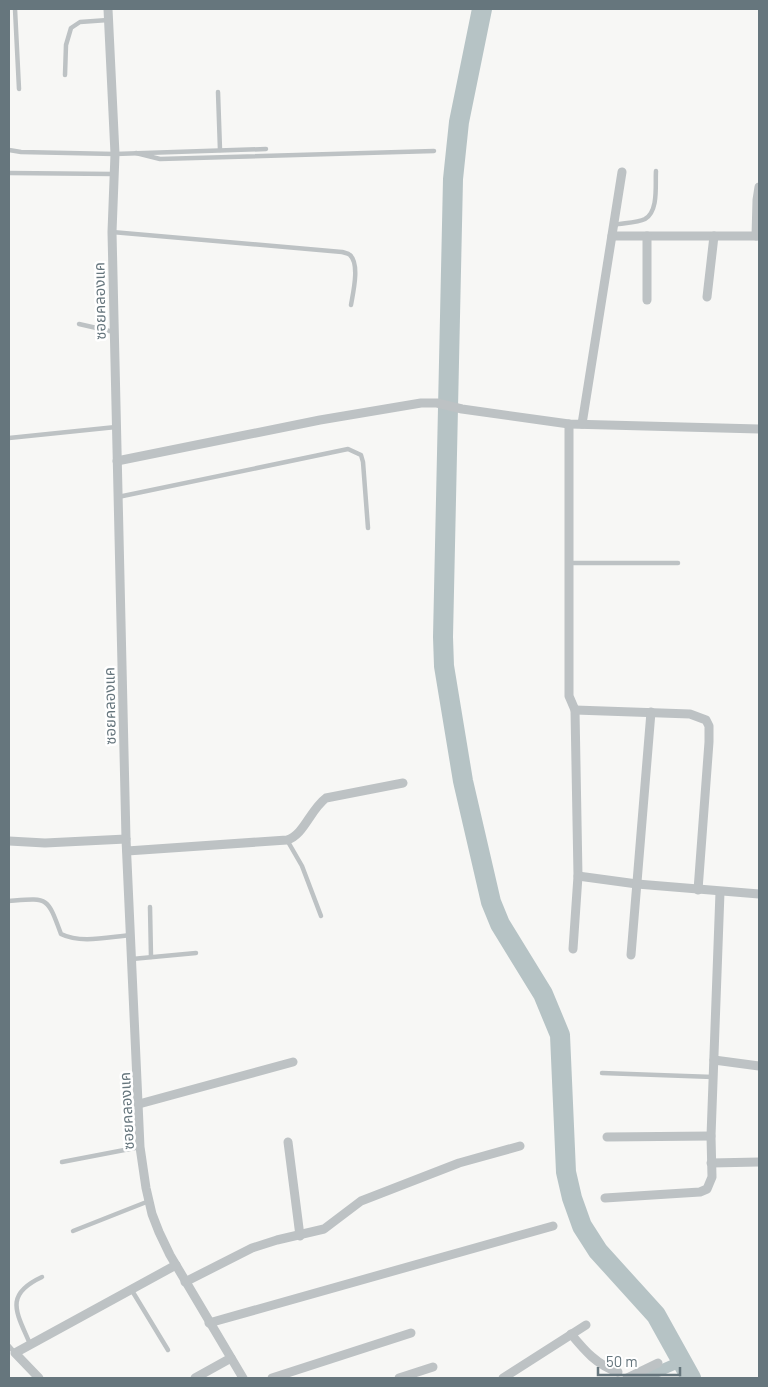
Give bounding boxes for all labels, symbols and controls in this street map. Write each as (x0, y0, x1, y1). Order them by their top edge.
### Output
street label: ซอยคลองแค (89, 262, 109, 340)
street label: ซอยคลองแค (99, 667, 119, 745)
street label: ซอยคลองแค (115, 1072, 137, 1150)
scale bar (598, 1344, 680, 1376)
text: 50 m (606, 1352, 638, 1370)

